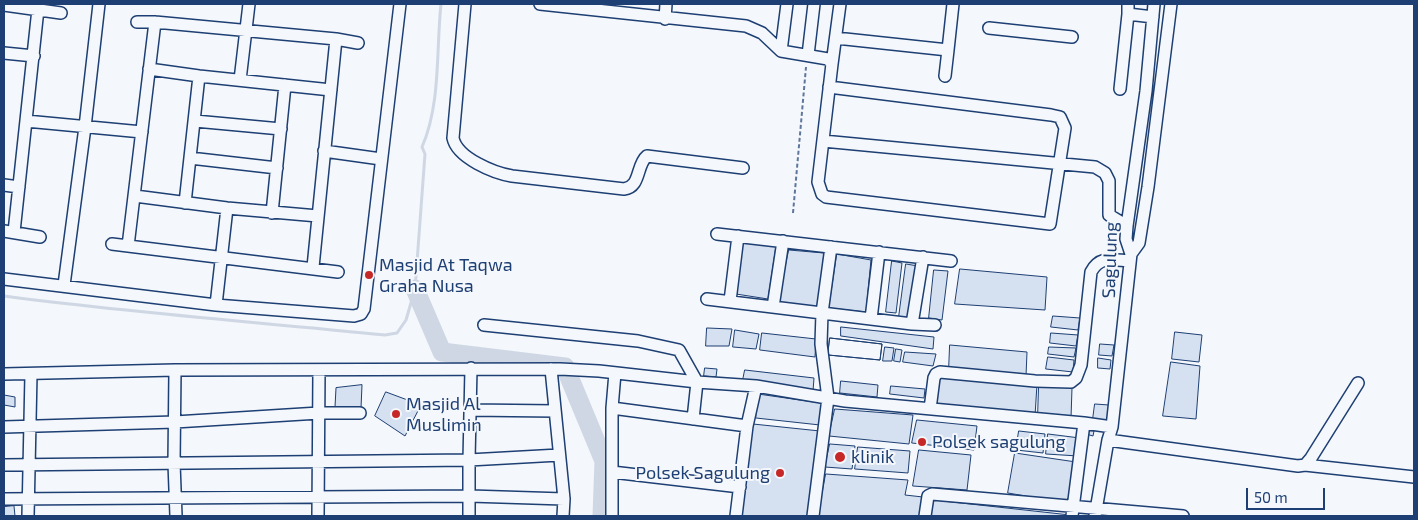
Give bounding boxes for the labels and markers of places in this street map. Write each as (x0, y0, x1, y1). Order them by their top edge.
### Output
place label: Masjid At Taqwa Graha Nusa (379, 254, 513, 296)
marker: Masjid At Taqwa Graha Nusa (363, 269, 375, 281)
place label: Masjid Al Muslimin (406, 393, 482, 436)
marker: Masjid Al Muslimin (390, 408, 402, 420)
place label: Polsek sagulung (932, 431, 1066, 453)
marker: Polsek sagulung (916, 436, 928, 448)
place label: klinik (851, 446, 894, 468)
marker: klinik (833, 450, 847, 464)
place label: Polsek Sagulung (636, 462, 770, 484)
marker: Polsek Sagulung (774, 467, 786, 479)

